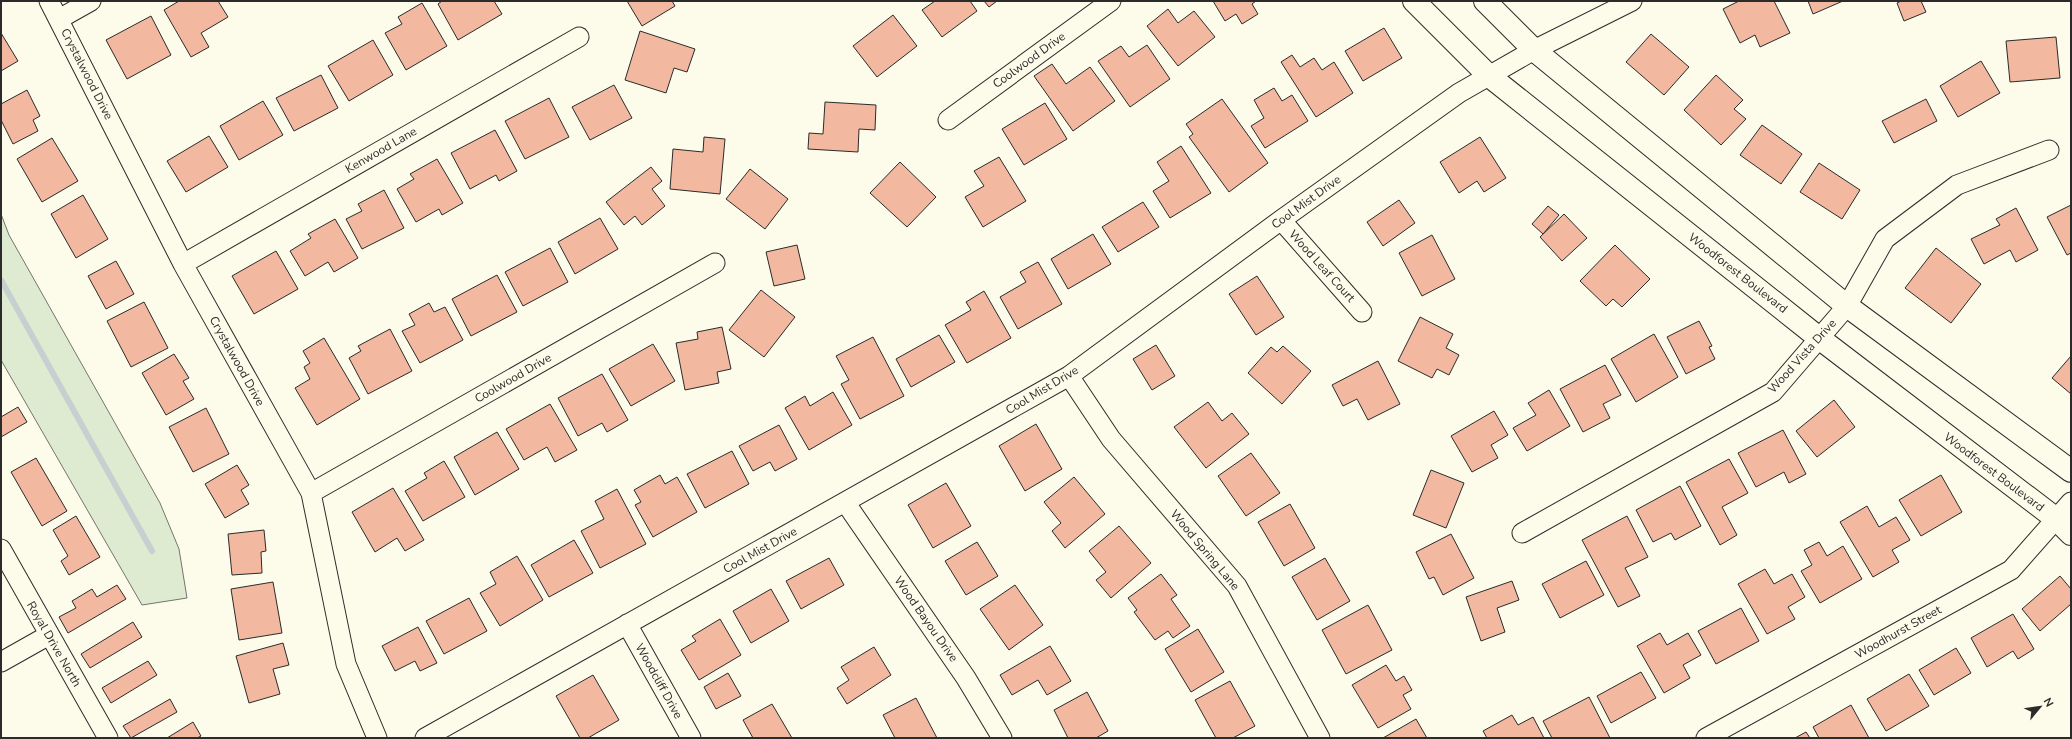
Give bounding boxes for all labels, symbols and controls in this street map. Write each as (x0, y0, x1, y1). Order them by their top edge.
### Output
street label: Crystalwood Drive (57, 26, 117, 122)
street label: Coolwood Drive (989, 28, 1069, 92)
street label: Kenwood Lane (342, 123, 420, 177)
street label: Cool Mist Drive (1268, 171, 1344, 233)
street label: Wood Leaf Court (1285, 226, 1359, 306)
street label: Woodforest Boulevard (1685, 229, 1791, 317)
street label: Crystalwood Drive (206, 313, 268, 409)
street label: Wood Vista Drive (1764, 315, 1840, 397)
street label: Coolwood Drive (472, 349, 554, 407)
street label: Cool Mist Drive (1003, 362, 1081, 418)
street label: Woodforest Boulevard (1941, 429, 2047, 515)
street label: Wood Spring Lane (1167, 506, 1243, 594)
street label: Cool Mist Drive (720, 523, 800, 577)
street label: Wood Bayou Drive (890, 573, 962, 665)
street label: Royal Drive North (23, 598, 85, 690)
street label: Woodhurst Street (1852, 601, 1945, 662)
street label: Woodcliff Drive (632, 640, 686, 722)
north arrow (2020, 687, 2060, 727)
text: N (2040, 695, 2057, 710)

